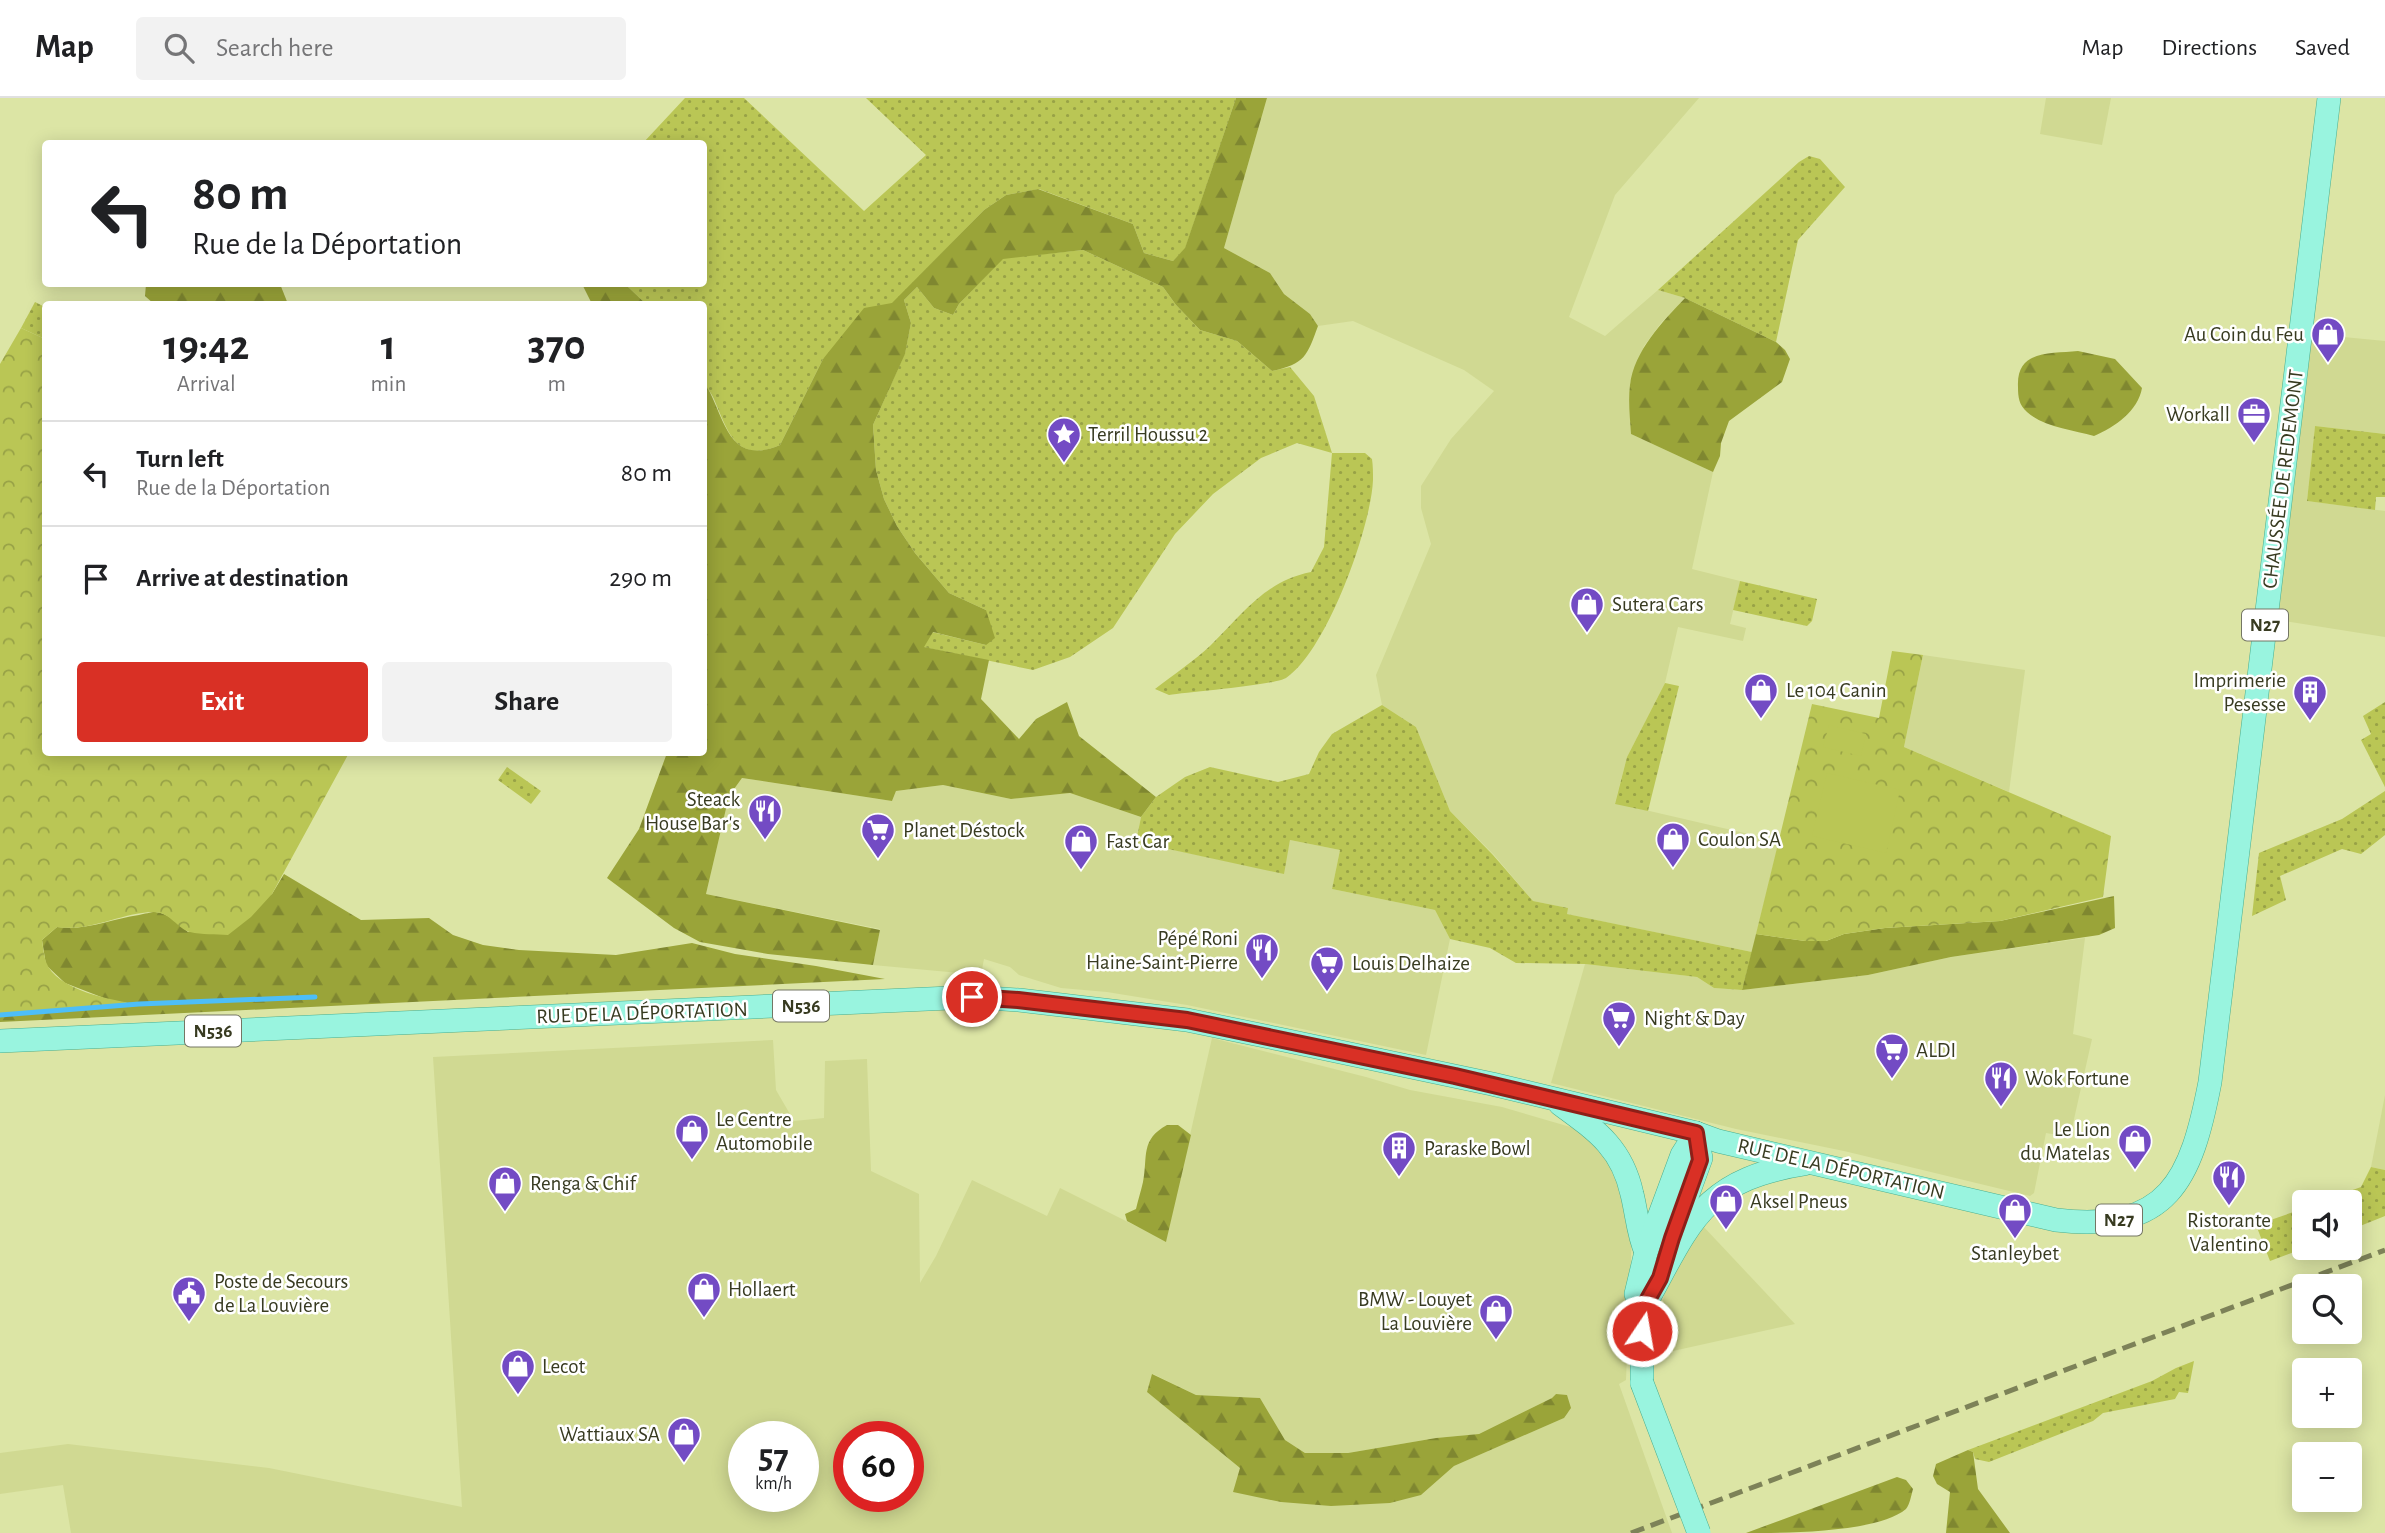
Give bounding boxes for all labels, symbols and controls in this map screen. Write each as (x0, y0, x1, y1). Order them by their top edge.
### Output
search box (136, 17, 626, 80)
icon: search (160, 29, 198, 67)
text: Map (35, 31, 94, 64)
text: Search here (216, 35, 334, 61)
text: Map (2081, 36, 2123, 60)
text: Directions (2161, 36, 2257, 60)
text: Saved (2295, 36, 2350, 60)
icon: left (77, 168, 168, 259)
text: 80 m (192, 170, 289, 219)
text: Rue de la Déportation (192, 228, 462, 260)
shop icon: Au Coin du Feu (2309, 315, 2347, 364)
place label: Au Coin du Feu (2184, 324, 2304, 345)
text: 19:42 (163, 325, 249, 367)
text: 1 (381, 325, 396, 367)
text: 370 (528, 325, 586, 367)
street label: CHAUSSÉE DE REDEMONT (2257, 368, 2307, 590)
text: Arrival (177, 373, 236, 396)
text: min (370, 373, 406, 396)
text: m (547, 373, 566, 396)
office icon: Workall (2235, 395, 2273, 444)
place label: Workall (2166, 404, 2230, 425)
place icon: Terril Houssu 2 (1045, 415, 1083, 464)
place label: Terril Houssu 2 (1088, 424, 1208, 445)
text: Turn left (136, 446, 224, 472)
icon: left (77, 455, 115, 493)
text: 80 m (621, 460, 672, 486)
text: Rue de la Déportation (136, 477, 330, 500)
icon: arrive (77, 560, 115, 598)
text: Arrive at destination (136, 565, 349, 591)
text: 290 m (609, 565, 672, 591)
shop icon: Sutera Cars (1568, 585, 1606, 634)
place label: Sutera Cars (1612, 594, 1703, 615)
road number: N27 (2242, 610, 2288, 640)
button: Exit (77, 662, 368, 742)
button: Share (382, 662, 672, 742)
place label: Imprimerie Pesesse (2193, 670, 2286, 715)
shop icon: Le 104 Canin (1742, 671, 1780, 720)
building icon: Imprimerie Pesesse (2291, 673, 2329, 722)
place label: Le 104 Canin (1786, 680, 1887, 701)
place label: Steack House Bar's (645, 789, 740, 834)
restaurant icon: Steack House Bar's (746, 792, 784, 841)
supermarket icon: Planet Déstock (859, 811, 897, 860)
place label: Planet Déstock (903, 820, 1025, 841)
shop icon: Coulon SA (1654, 820, 1692, 869)
shop icon: Fast Car (1062, 822, 1100, 871)
place label: Coulon SA (1698, 829, 1781, 850)
place label: Fast Car (1106, 831, 1170, 852)
place label: Pépé Roni Haine-Saint-Pierre (1086, 928, 1238, 973)
restaurant icon: Pépé Roni Haine-Saint-Pierre (1243, 931, 1281, 980)
supermarket icon: Louis Delhaize (1308, 944, 1346, 993)
place label: Louis Delhaize (1352, 953, 1470, 974)
pin (942, 967, 1002, 1027)
icon: arrive (953, 978, 991, 1016)
road number: N536 (773, 991, 829, 1022)
street label: RUE DE LA DÉPORTATION (536, 997, 748, 1027)
supermarket icon: Night & Day (1600, 999, 1638, 1048)
place label: Night & Day (1644, 1008, 1745, 1029)
road number: N536 (185, 1015, 241, 1046)
supermarket icon: ALDI (1873, 1031, 1911, 1080)
place label: ALDI (1916, 1040, 1956, 1061)
restaurant icon: Wok Fortune (1982, 1059, 2020, 1108)
place label: Wok Fortune (2025, 1068, 2129, 1089)
place label: Le Centre Automobile (716, 1109, 813, 1154)
shop icon: Le Centre Automobile (673, 1112, 711, 1161)
place label: Le Lion du Matelas (2020, 1119, 2110, 1164)
shop icon: Le Lion du Matelas (2116, 1122, 2154, 1171)
building icon: Paraske Bowl (1380, 1129, 1418, 1178)
street label: RUE DE LA DÉPORTATION (1736, 1133, 1947, 1203)
place label: Paraske Bowl (1424, 1138, 1531, 1159)
restaurant icon: Ristorante Valentino (2210, 1158, 2248, 1207)
shop icon: Renga & Chif (486, 1164, 524, 1213)
place label: Renga & Chif (530, 1173, 637, 1194)
shop icon: Aksel Pneus (1707, 1182, 1745, 1231)
map controls (2292, 1190, 2362, 1512)
button: sound (2292, 1190, 2362, 1260)
place label: Aksel Pneus (1750, 1191, 1847, 1212)
shop icon: Stanleybet (1996, 1191, 2034, 1240)
road number: N27 (2096, 1204, 2142, 1236)
place label: Ristorante Valentino (2187, 1210, 2271, 1255)
place label: Stanleybet (1971, 1243, 2059, 1264)
shop icon: Hollaert (685, 1270, 723, 1319)
place label: Poste de Secours de La Louvière (214, 1271, 348, 1316)
public building icon: Poste de Secours de La Louvière (170, 1274, 208, 1323)
button: search (2292, 1274, 2362, 1344)
place label: Hollaert (728, 1279, 796, 1300)
place label: BMW - Louyet La Louvière (1358, 1289, 1472, 1334)
shop icon: BMW - Louyet La Louvière (1477, 1292, 1515, 1341)
position arrow (1605, 1294, 1679, 1368)
shop icon: Lecot (499, 1347, 537, 1396)
place label: Lecot (542, 1356, 586, 1377)
button: + (2292, 1358, 2362, 1428)
shop icon: Wattiaux SA (665, 1415, 703, 1464)
speed limit sign: 60 (833, 1421, 924, 1512)
place label: Wattiaux SA (559, 1424, 660, 1445)
text: 57 (758, 1440, 789, 1475)
button: − (2292, 1442, 2362, 1512)
text: km/h (755, 1475, 792, 1493)

